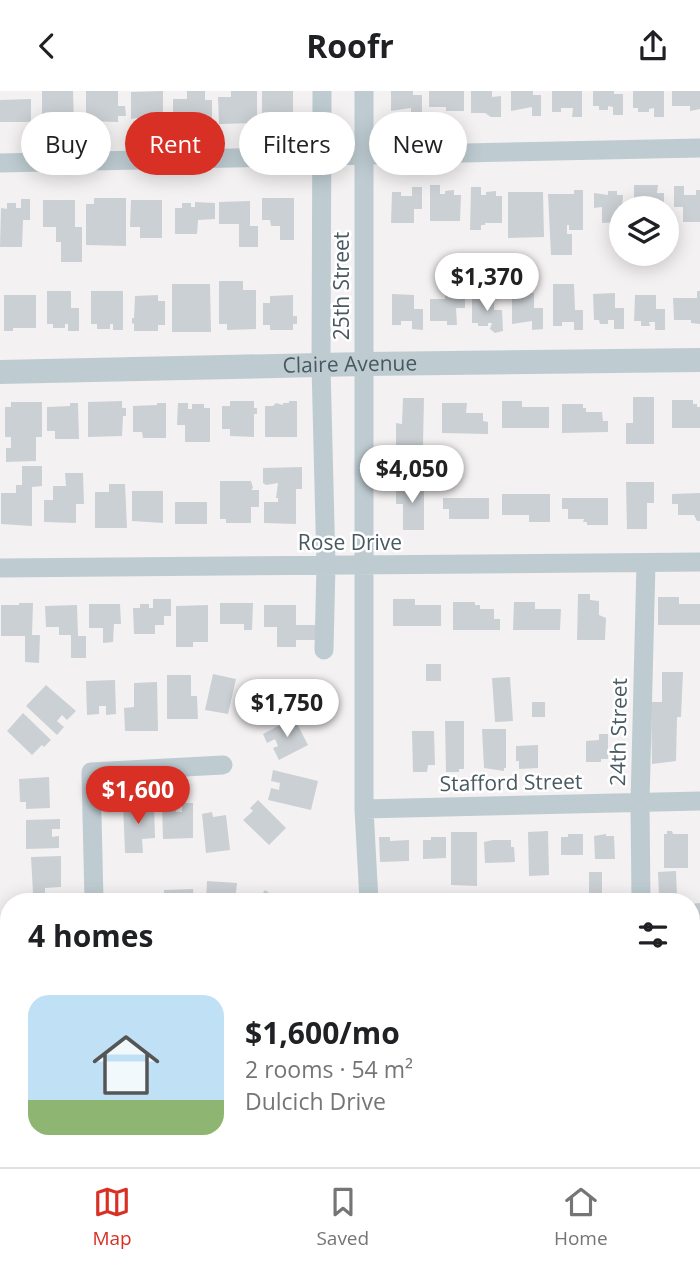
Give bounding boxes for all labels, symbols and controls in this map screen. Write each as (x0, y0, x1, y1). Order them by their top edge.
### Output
text: Roofr (306, 24, 394, 67)
icon: back (28, 27, 66, 65)
icon: share (634, 27, 672, 65)
chip: Buy (21, 112, 111, 175)
chip: Rent (125, 112, 225, 175)
chip: Filters (239, 112, 355, 175)
chip: New (369, 112, 467, 175)
map controls (609, 196, 679, 266)
button: layers (609, 196, 679, 266)
street label: 25th Street (327, 232, 355, 340)
pin: $1,370 (430, 253, 544, 313)
text: $1,370 (451, 260, 523, 292)
street label: Claire Avenue (282, 348, 417, 379)
pin: $4,050 (355, 445, 469, 505)
text: $4,050 (376, 452, 448, 484)
street label: Rose Drive (298, 528, 402, 556)
street label: 24th Street (603, 677, 633, 786)
pin: $1,750 (230, 679, 344, 739)
text: $1,750 (251, 686, 323, 718)
pin: $1,600 (81, 767, 195, 826)
street label: Stafford Street (439, 767, 583, 797)
text: $1,600 (102, 773, 174, 805)
text: 4 homes (28, 915, 153, 956)
icon: filters (634, 916, 672, 954)
text: $1,600/mo (245, 1012, 400, 1053)
icon: home (84, 1023, 168, 1107)
text: 2 rooms · 54 m² (245, 1053, 413, 1085)
text: Dulcich Drive (245, 1085, 386, 1117)
tab: Map (92, 1183, 132, 1251)
tab: Saved (316, 1183, 369, 1251)
tab: Home (554, 1183, 608, 1251)

